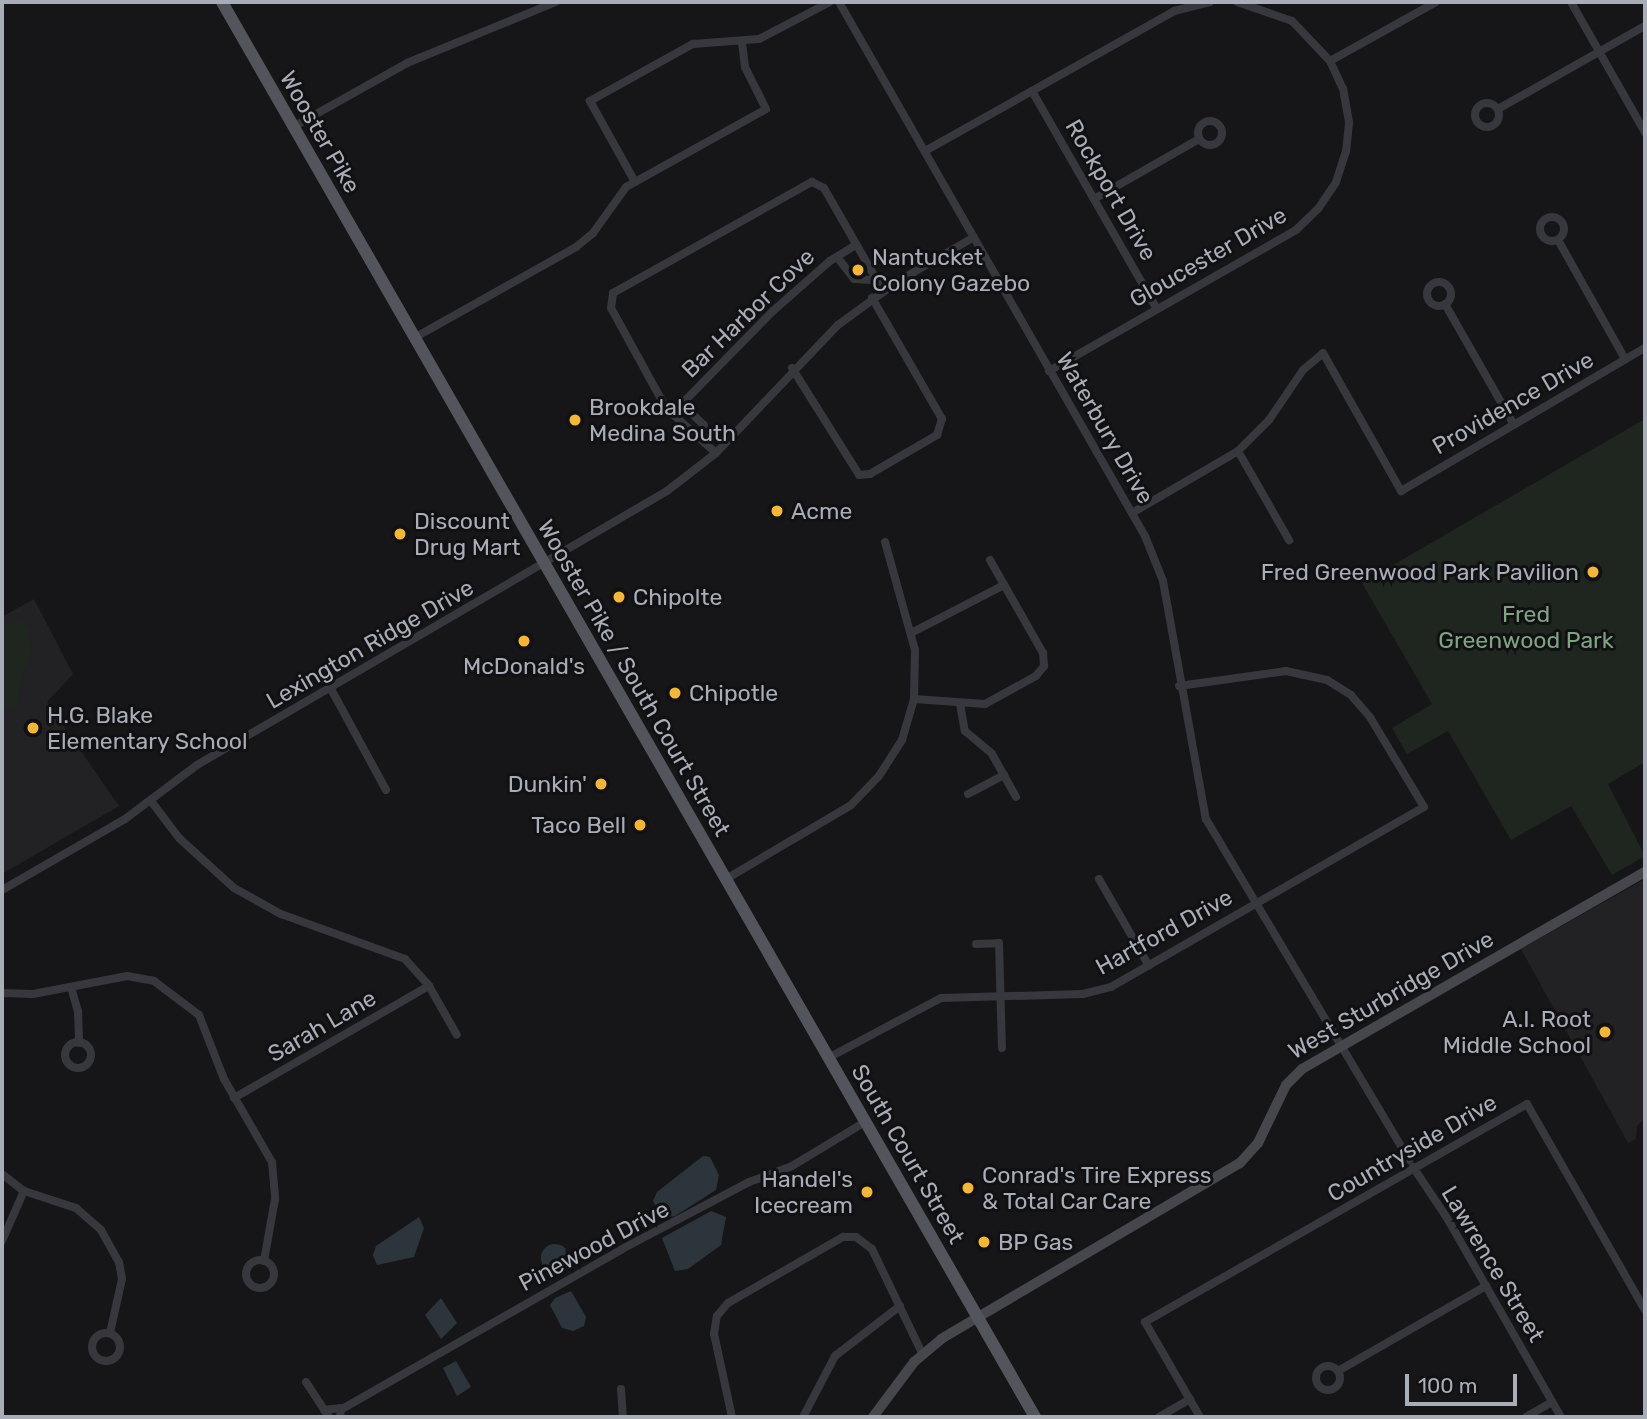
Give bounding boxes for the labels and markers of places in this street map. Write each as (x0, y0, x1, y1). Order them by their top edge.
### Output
place label: Nantucket Colony Gazebo (872, 243, 1031, 297)
marker: Nantucket Colony Gazebo (850, 262, 866, 278)
place label: Brookdale Medina South (589, 393, 736, 447)
marker: Brookdale Medina South (567, 412, 583, 428)
place label: Acme (791, 497, 852, 525)
marker: Acme (769, 503, 785, 519)
place label: Discount Drug Mart (414, 507, 520, 561)
marker: Discount Drug Mart (392, 526, 408, 542)
place label: Fred Greenwood Park Pavilion (1261, 558, 1579, 586)
marker: Fred Greenwood Park Pavilion (1585, 564, 1601, 580)
place label: Chipolte (633, 583, 722, 611)
marker: Chipolte (611, 589, 627, 605)
marker: McDonald's (516, 633, 532, 649)
place label: McDonald's (463, 652, 585, 680)
place label: Chipotle (689, 679, 778, 707)
marker: Chipotle (667, 685, 683, 701)
place label: H.G. Blake Elementary School (47, 701, 248, 755)
marker: H.G. Blake Elementary School (25, 720, 41, 736)
place label: Dunkin' (508, 770, 587, 798)
marker: Dunkin' (593, 776, 609, 792)
place label: Taco Bell (531, 811, 626, 839)
marker: Taco Bell (632, 817, 648, 833)
place label: A.I. Root Middle School (1443, 1005, 1591, 1059)
marker: A.I. Root Middle School (1597, 1024, 1613, 1040)
place label: Conrad's Tire Express & Total Car Care (982, 1161, 1212, 1215)
place label: Handel's Icecream (754, 1165, 853, 1219)
marker: Conrad's Tire Express & Total Car Care (960, 1180, 976, 1196)
marker: Handel's Icecream (859, 1184, 875, 1200)
place label: BP Gas (998, 1228, 1074, 1256)
marker: BP Gas (976, 1234, 992, 1250)

